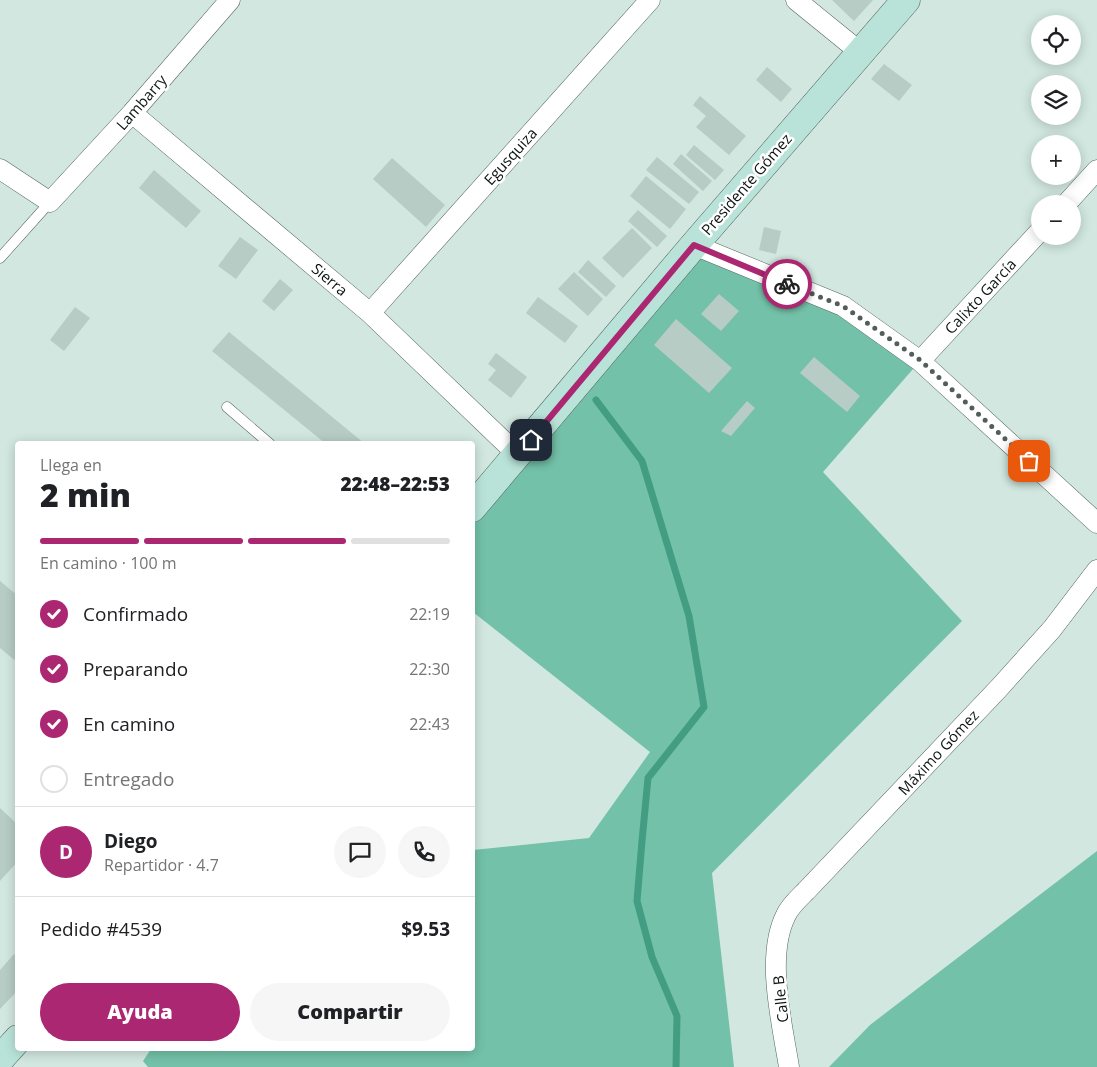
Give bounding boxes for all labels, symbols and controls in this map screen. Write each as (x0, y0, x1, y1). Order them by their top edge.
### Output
map controls (1031, 15, 1081, 245)
button: locate (1031, 15, 1081, 65)
street label: Lambarry (111, 70, 171, 134)
button: layers (1031, 75, 1081, 125)
street label: Egusquiza (479, 123, 541, 189)
street label: Presidente Gómez (696, 129, 796, 239)
button: + (1031, 135, 1081, 185)
button: − (1031, 195, 1081, 245)
street label: Calixto García (940, 254, 1020, 338)
street label: Sierra (308, 258, 352, 300)
courier (762, 259, 812, 309)
icon: bike (773, 270, 801, 298)
pin (510, 419, 552, 461)
icon: home (517, 426, 545, 454)
pin (1008, 440, 1050, 482)
icon: bag (1015, 447, 1043, 475)
text: Llega en (40, 454, 102, 476)
text: 22:48–22:53 (340, 471, 450, 497)
text: 2 min (40, 473, 131, 516)
text: En camino · 100 m (40, 552, 177, 574)
icon: check (40, 600, 68, 628)
text: Confirmado (83, 601, 188, 627)
text: 22:19 (409, 603, 450, 625)
icon: check (40, 655, 68, 683)
text: Preparando (83, 656, 188, 682)
text: 22:30 (409, 658, 450, 680)
street label: Máximo Gómez (893, 705, 983, 799)
icon: check (40, 710, 68, 738)
text: En camino (83, 711, 175, 737)
text: 22:43 (409, 713, 450, 735)
text: Entregado (83, 766, 174, 792)
button: chat (334, 826, 386, 878)
button: phone (398, 826, 450, 878)
text: Diego (104, 828, 158, 854)
text: D (59, 839, 73, 865)
text: Repartidor · 4.7 (104, 854, 219, 876)
text: Pedido #4539 (40, 916, 162, 942)
text: $9.53 (401, 916, 450, 942)
street label: Calle B (768, 974, 792, 1024)
button: Ayuda (40, 983, 240, 1041)
button: Compartir (250, 983, 450, 1041)

